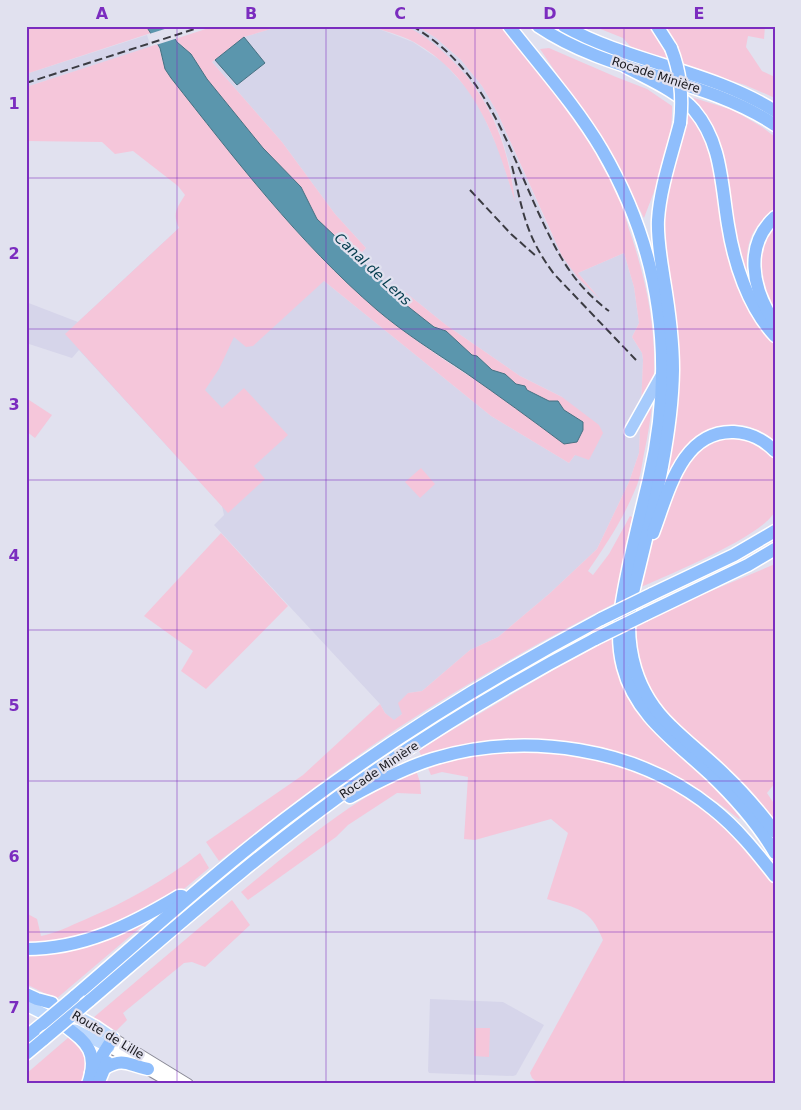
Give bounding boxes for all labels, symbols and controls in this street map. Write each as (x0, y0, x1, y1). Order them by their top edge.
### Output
text: A (96, 4, 109, 23)
text: B (245, 4, 257, 23)
text: C (394, 4, 406, 23)
text: D (543, 4, 557, 23)
text: E (694, 4, 704, 23)
street label: Rocade Minière (610, 54, 702, 96)
text: 1 (8, 94, 20, 113)
water label: Canal de Lens (331, 229, 415, 309)
text: 2 (8, 244, 20, 263)
text: 3 (8, 395, 20, 414)
text: 4 (8, 546, 20, 565)
text: 5 (8, 696, 20, 715)
street label: Rocade Minière (337, 738, 421, 802)
text: 6 (8, 847, 20, 866)
text: 7 (8, 998, 20, 1017)
street label: Route de Lille (69, 1008, 147, 1062)

